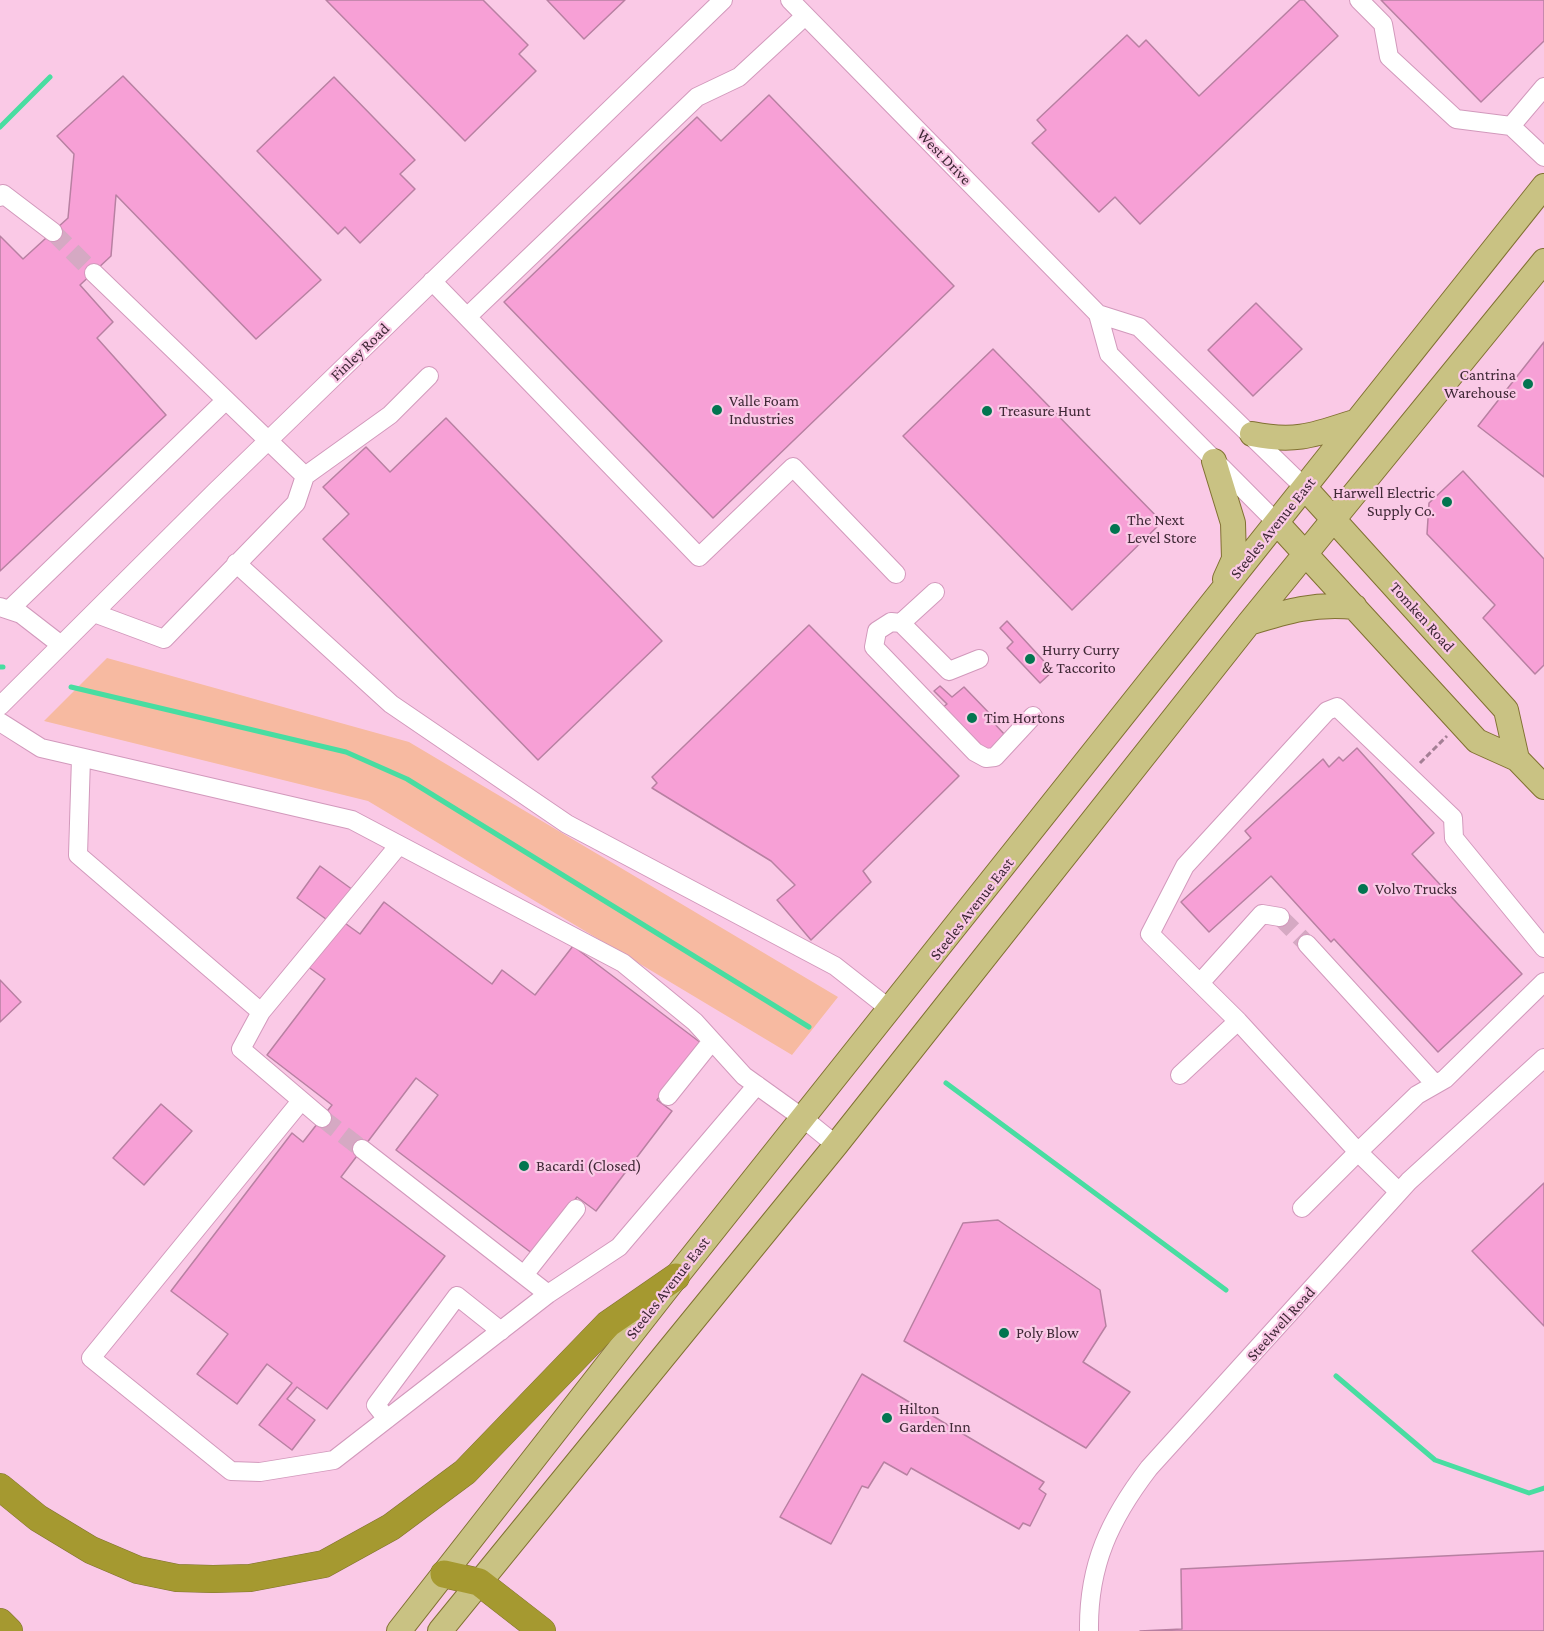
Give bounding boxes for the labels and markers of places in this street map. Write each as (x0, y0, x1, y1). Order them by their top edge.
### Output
place label: Cantrina Warehouse (1444, 365, 1516, 403)
marker: Cantrina Warehouse (1521, 377, 1535, 391)
place label: Valle Foam Industries (729, 391, 799, 429)
place label: Treasure Hunt (999, 401, 1090, 421)
marker: Valle Foam Industries (710, 403, 724, 417)
marker: Treasure Hunt (980, 404, 994, 418)
place label: Harwell Electric Supply Co. (1333, 483, 1435, 521)
marker: Harwell Electric Supply Co. (1440, 495, 1454, 509)
place label: The Next Level Store (1127, 510, 1196, 548)
marker: The Next Level Store (1108, 522, 1122, 536)
place label: Hurry Curry & Taccorito (1042, 640, 1119, 678)
marker: Hurry Curry & Taccorito (1023, 652, 1037, 666)
place label: Tim Hortons (984, 708, 1065, 728)
marker: Tim Hortons (965, 711, 979, 725)
place label: Volvo Trucks (1375, 879, 1457, 899)
marker: Volvo Trucks (1356, 882, 1370, 896)
place label: Bacardi (Closed) (536, 1156, 642, 1176)
marker: Bacardi (Closed) (517, 1159, 531, 1173)
place label: Poly Blow (1016, 1323, 1079, 1343)
marker: Poly Blow (997, 1326, 1011, 1340)
place label: Hilton Garden Inn (899, 1399, 971, 1437)
marker: Hilton Garden Inn (880, 1411, 894, 1425)

